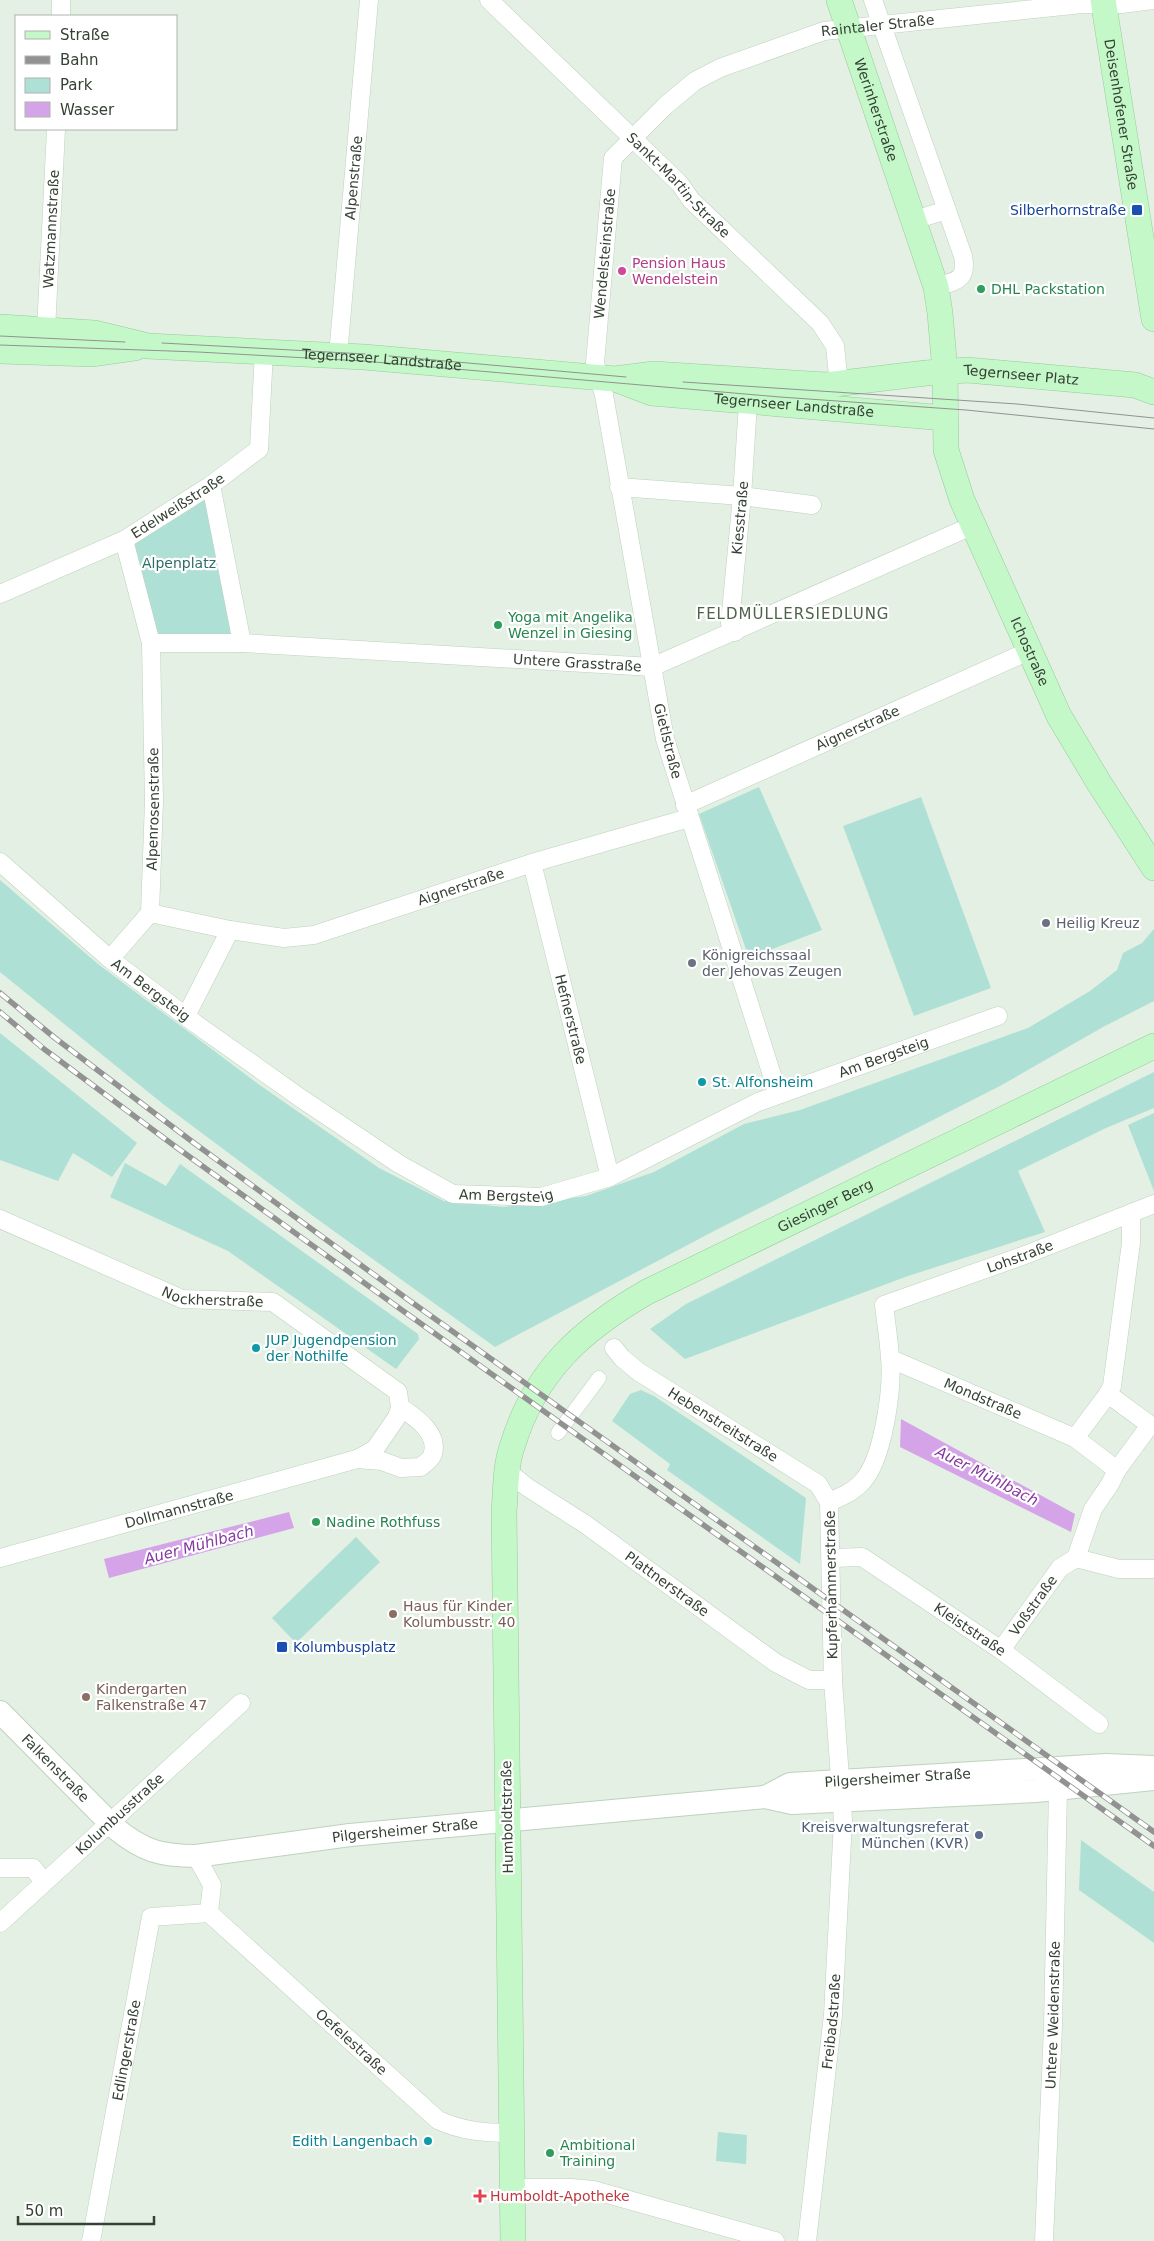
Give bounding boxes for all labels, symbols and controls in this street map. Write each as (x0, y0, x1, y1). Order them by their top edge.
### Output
street label: Raintaler Straße (820, 12, 935, 39)
legend (15, 15, 178, 130)
text: Straße (60, 26, 109, 44)
street label: Deisenhofener Straße (1101, 38, 1141, 191)
text: Bahn (60, 51, 99, 69)
street label: Werinherstraße (851, 56, 901, 164)
text: Park (60, 76, 93, 94)
text: Wasser (60, 101, 115, 119)
street label: Sankt-Martin-Straße (624, 129, 733, 241)
street label: Alpenstraße (342, 135, 365, 220)
street label: Watzmannstraße (40, 169, 62, 289)
street label: Wendelsteinstraße (591, 188, 618, 319)
place label: Silberhornstraße (1010, 202, 1126, 218)
marker: Silberhornstraße (1130, 203, 1144, 217)
place label: Pension Haus Wendelstein (632, 255, 726, 287)
marker: Pension Haus Wendelstein (616, 265, 628, 277)
place label: DHL Packstation (991, 281, 1105, 297)
marker: DHL Packstation (975, 283, 987, 295)
street label: Tegernseer Landstraße (301, 346, 462, 374)
street label: Tegernseer Platz (962, 362, 1079, 388)
street label: Tegernseer Landstraße (713, 390, 875, 420)
street label: Edelweißstraße (128, 470, 228, 541)
street label: Kiesstraße (729, 481, 751, 555)
park label: Alpenplatz (142, 555, 216, 571)
district label: FELDMÜLLERSIEDLUNG (697, 604, 889, 623)
place label: Yoga mit Angelika Wenzel in Giesing (507, 609, 633, 641)
street label: Ichostraße (1008, 614, 1052, 688)
marker: Yoga mit Angelika Wenzel in Giesing (492, 619, 504, 631)
street label: Untere Grasstraße (513, 651, 642, 674)
street label: Gietlstraße (651, 702, 685, 780)
street label: Aignerstraße (813, 702, 902, 754)
street label: Alpenrosenstraße (144, 747, 162, 871)
street label: Aignerstraße (415, 865, 506, 908)
place label: Heilig Kreuz (1056, 915, 1140, 931)
marker: Heilig Kreuz (1040, 917, 1052, 929)
place label: Königreichssaal der Jehovas Zeugen (702, 947, 842, 979)
street label: Am Bergsteig (108, 955, 193, 1025)
marker: Königreichssaal der Jehovas Zeugen (686, 957, 698, 969)
street label: Hefnerstraße (552, 973, 590, 1066)
street label: Am Bergsteig (836, 1034, 931, 1080)
place label: St. Alfonsheim (712, 1074, 813, 1090)
marker: St. Alfonsheim (696, 1076, 708, 1088)
street label: Giesinger Berg (775, 1176, 875, 1235)
street label: Am Bergsteig (459, 1186, 555, 1205)
street label: Lohstraße (985, 1237, 1055, 1276)
street label: Nockherstraße (159, 1283, 264, 1310)
place label: JUP Jugendpension der Nothilfe (265, 1332, 397, 1364)
marker: JUP Jugendpension der Nothilfe (250, 1342, 262, 1354)
street label: Mondstraße (942, 1375, 1024, 1422)
street label: Hebenstreitstraße (665, 1384, 781, 1465)
water label: Auer Mühlbach (932, 1442, 1041, 1510)
street label: Dollmannstraße (123, 1487, 235, 1531)
street label: Kupferhammerstraße (822, 1510, 840, 1660)
place label: Nadine Rothfuss (326, 1514, 440, 1530)
marker: Nadine Rothfuss (310, 1516, 322, 1528)
water label: Auer Mühlbach (141, 1522, 256, 1569)
street label: Plattnerstraße (622, 1548, 712, 1620)
street label: Voßstraße (1006, 1572, 1060, 1639)
place label: Haus für Kinder Kolumbusstr. 40 (403, 1598, 515, 1630)
street label: Kleiststraße (931, 1600, 1009, 1659)
marker: Haus für Kinder Kolumbusstr. 40 (387, 1608, 399, 1620)
place label: Kolumbusplatz (293, 1639, 396, 1655)
marker: Kolumbusplatz (275, 1640, 289, 1654)
place label: Kindergarten Falkenstraße 47 (96, 1681, 207, 1713)
marker: Kindergarten Falkenstraße 47 (80, 1691, 92, 1703)
street label: Falkenstraße (19, 1731, 93, 1805)
street label: Humboldtstraße (498, 1760, 516, 1874)
street label: Pilgersheimer Straße (824, 1765, 971, 1790)
street label: Kolumbusstraße (72, 1770, 167, 1858)
street label: Pilgersheimer Straße (331, 1815, 479, 1845)
place label: Kreisverwaltungsreferat München (KVR) (801, 1819, 970, 1851)
marker: Kreisverwaltungsreferat München (KVR) (973, 1829, 985, 1841)
street label: Untere Weidenstraße (1042, 1941, 1063, 2090)
street label: Freibadstraße (819, 1973, 843, 2070)
street label: Edlingerstraße (109, 1998, 144, 2102)
street label: Oefelestraße (313, 2006, 390, 2078)
place label: Edith Langenbach (292, 2133, 418, 2149)
marker: Edith Langenbach (422, 2135, 434, 2147)
place label: Ambitional Training (559, 2137, 635, 2169)
marker: Ambitional Training (544, 2147, 556, 2159)
place label: Humboldt-Apotheke (490, 2188, 630, 2204)
marker: Humboldt-Apotheke (474, 2190, 486, 2202)
scale bar (18, 2194, 154, 2226)
text: 50 m (25, 2202, 63, 2220)

